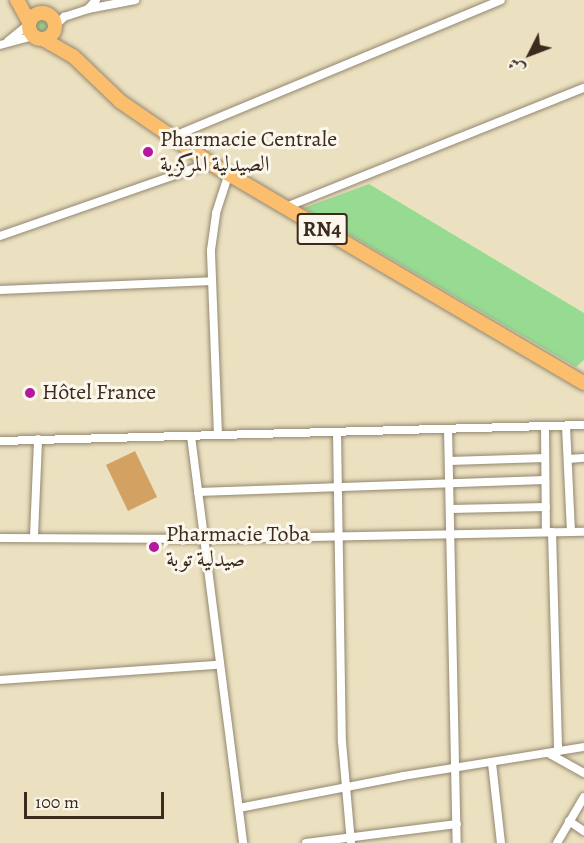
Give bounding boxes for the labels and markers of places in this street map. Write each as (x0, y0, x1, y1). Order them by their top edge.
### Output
place label: Pharmacie Centrale الصيدلية المركزية (160, 126, 337, 178)
marker: Pharmacie Centrale الصيدلية المركزية (141, 145, 155, 159)
place label: Hôtel France (42, 380, 156, 406)
marker: Hôtel France (23, 386, 37, 400)
place label: Pharmacie Toba صيدلية توبة (166, 521, 310, 572)
marker: Pharmacie Toba صيدلية توبة (147, 540, 161, 554)

